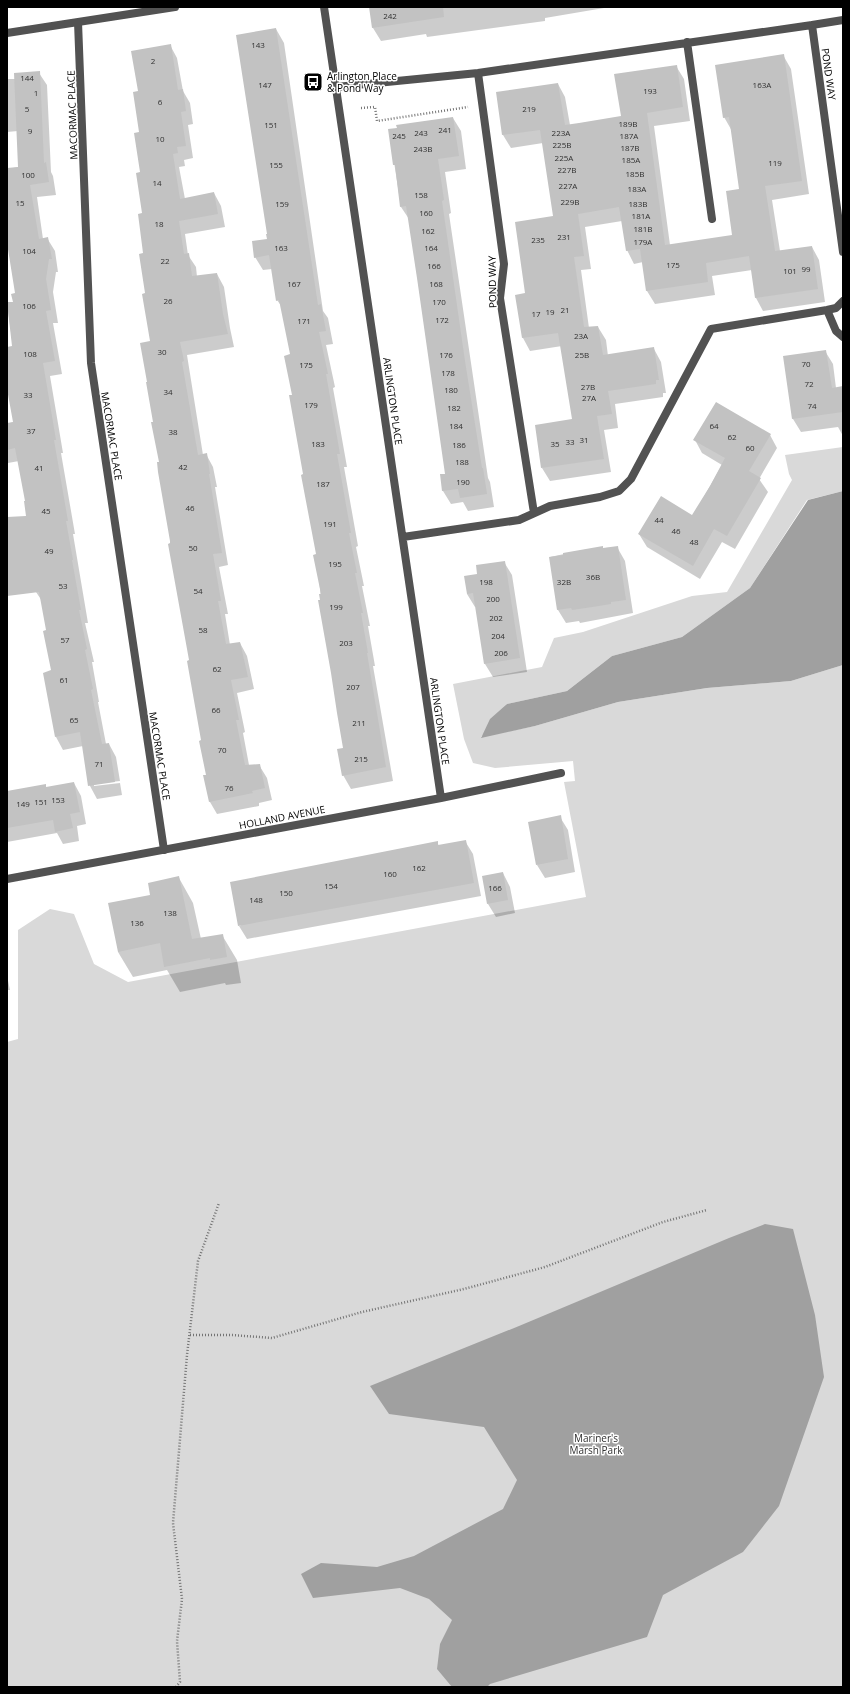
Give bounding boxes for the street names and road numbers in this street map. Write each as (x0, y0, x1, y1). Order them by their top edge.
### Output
street label: POND WAY (818, 47, 840, 101)
street label: MACORMAC PLACE (63, 70, 81, 160)
street label: POND WAY (485, 255, 499, 308)
street label: ARLINGTON PLACE (380, 356, 406, 446)
street label: MACORMAC PLACE (98, 391, 126, 481)
street label: ARLINGTON PLACE (427, 676, 453, 766)
street label: MACORMAC PLACE (146, 711, 174, 801)
street label: HOLLAND AVENUE (238, 802, 326, 832)

